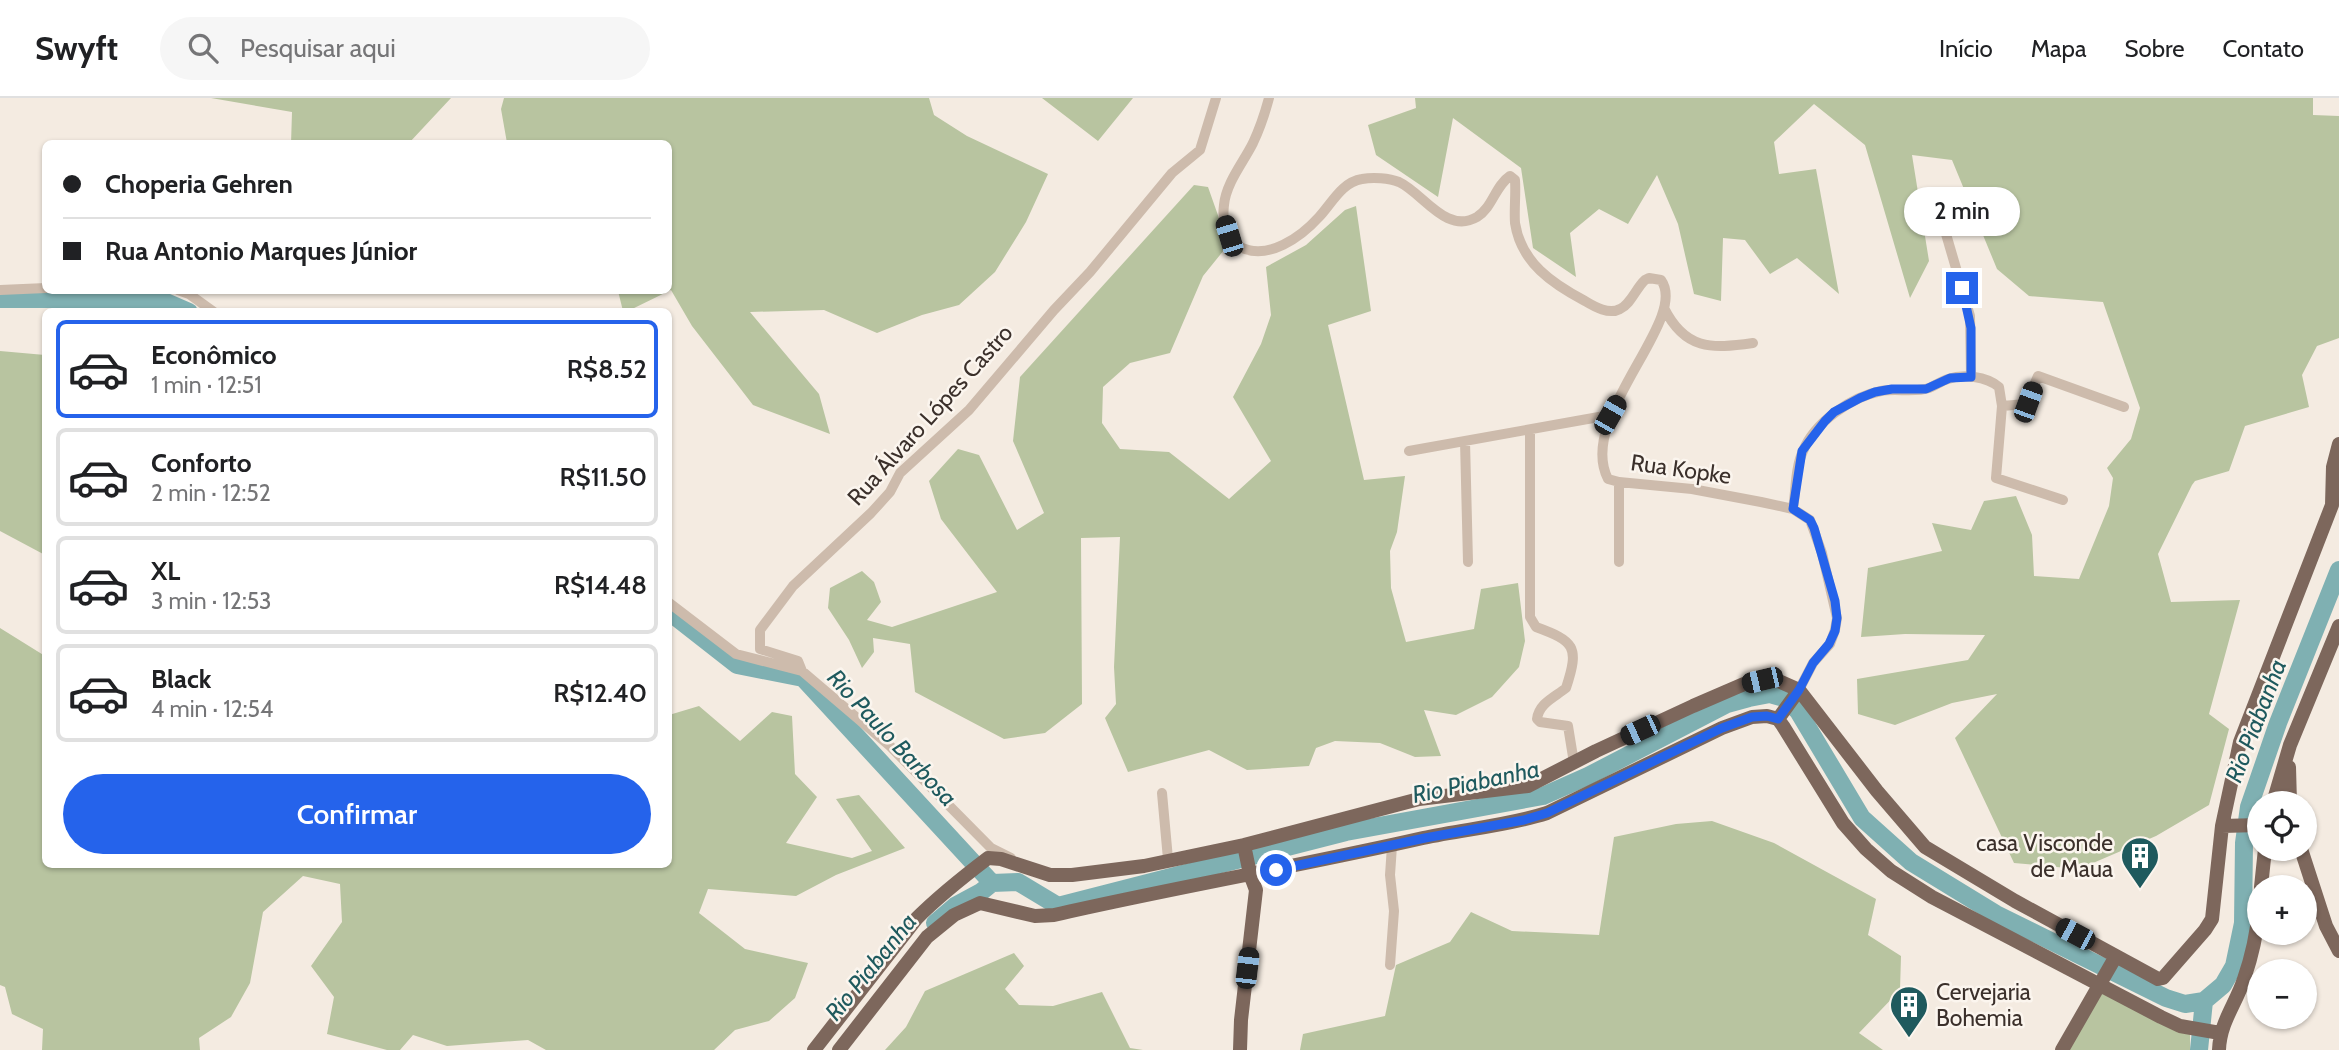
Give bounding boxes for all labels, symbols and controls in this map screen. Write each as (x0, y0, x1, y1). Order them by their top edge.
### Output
search box (160, 17, 650, 80)
text: Swyft (35, 28, 118, 68)
icon: search (184, 29, 222, 67)
text: Pesquisar aqui (240, 32, 396, 64)
text: Início (1939, 34, 1993, 63)
text: Mapa (2031, 34, 2086, 63)
text: Sobre (2124, 34, 2185, 63)
text: Contato (2223, 34, 2304, 63)
text: Choperia Gehren (105, 168, 293, 200)
callout: 2 min (1904, 186, 2020, 236)
text: 2 min (1934, 197, 1990, 225)
car (1213, 213, 1246, 259)
text: Rua Antonio Marques Júnior (105, 235, 417, 267)
route end (1946, 272, 1978, 304)
street label: Rua Álvaro Lópes Castro (841, 318, 1019, 511)
icon: car (67, 338, 130, 401)
text: Econômico (151, 339, 277, 371)
text: R$8.52 (567, 353, 647, 385)
text: 1 min · 12:51 (151, 371, 262, 399)
car (2011, 379, 2046, 425)
car (1591, 392, 1630, 438)
icon: car (67, 446, 130, 509)
text: Conforto (151, 447, 252, 479)
street label: Rua Kopke (1629, 448, 1733, 490)
text: R$11.50 (560, 461, 647, 493)
text: 2 min · 12:52 (151, 479, 271, 507)
icon: car (67, 554, 130, 617)
text: XL (151, 555, 180, 587)
text: R$14.48 (554, 569, 647, 601)
text: 3 min · 12:53 (151, 587, 272, 615)
water label: Rio Piabanha (2219, 655, 2292, 786)
icon: car (67, 662, 130, 725)
text: Black (151, 663, 211, 695)
water label: Rio Paulo Barbosa (821, 663, 963, 812)
car (1740, 665, 1785, 695)
text: R$12.40 (553, 677, 647, 709)
text: 4 min · 12:54 (151, 695, 273, 723)
car (1617, 712, 1664, 748)
water label: Rio Piabanha (1410, 754, 1542, 809)
button: Confirmar (63, 774, 651, 854)
map controls (2247, 791, 2317, 1029)
button: locate (2247, 791, 2317, 861)
place label: casa Visconde de Maua (1976, 829, 2113, 883)
building icon: casa Visconde de Maua (2119, 835, 2161, 890)
route start (1260, 854, 1292, 886)
button: + (2247, 875, 2317, 945)
water label: Rio Piabanha (819, 907, 923, 1026)
car (2052, 915, 2099, 953)
car (1235, 946, 1260, 990)
button: − (2247, 959, 2317, 1029)
place label: Cervejaria Bohemia (1936, 978, 2031, 1032)
building icon: Cervejaria Bohemia (1888, 984, 1930, 1039)

